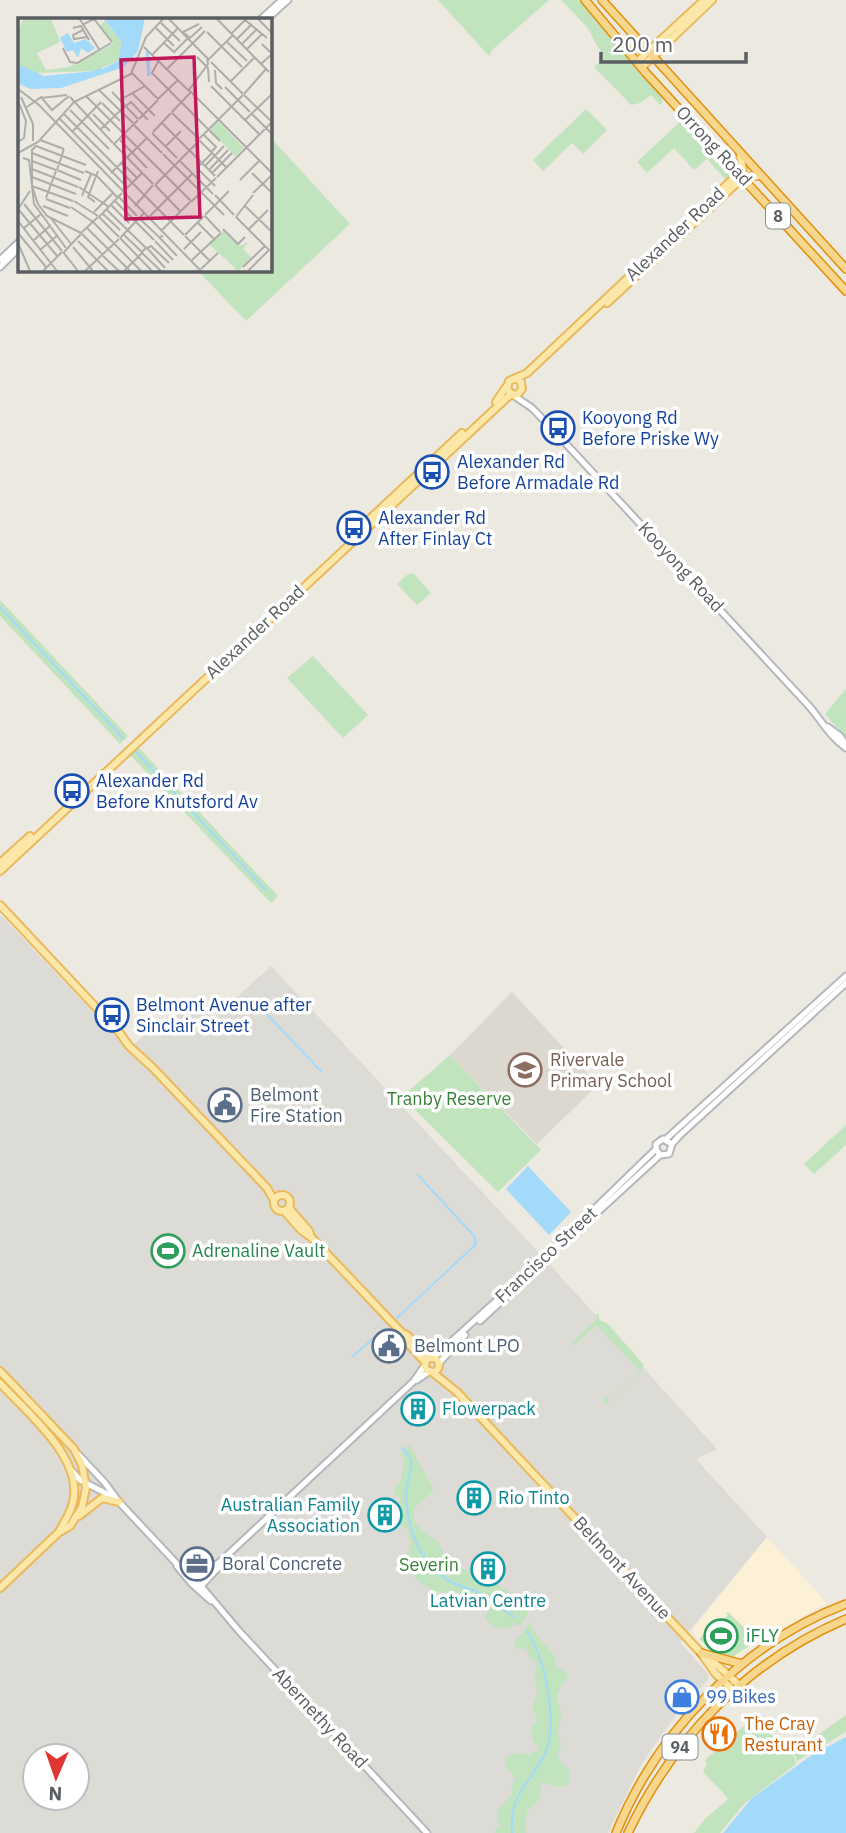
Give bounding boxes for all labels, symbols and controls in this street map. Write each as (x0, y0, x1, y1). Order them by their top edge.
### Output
inset map (18, 18, 271, 271)
scale bar (601, 21, 746, 65)
text: 200 m (612, 30, 673, 58)
street label: Orrong Road (671, 101, 757, 191)
street label: Alexander Road (620, 182, 729, 286)
road number: 8 (766, 204, 790, 229)
place label: Kooyong Rd Before Priske Wy (582, 406, 719, 450)
bus stop icon: Kooyong Rd Before Priske Wy (539, 409, 577, 447)
place label: Alexander Rd Before Armadale Rd (457, 450, 619, 494)
bus stop icon: Alexander Rd Before Armadale Rd (413, 453, 451, 491)
place label: Alexander Rd After Finlay Ct (378, 506, 492, 550)
bus stop icon: Alexander Rd After Finlay Ct (335, 509, 373, 547)
street label: Kooyong Road (634, 517, 729, 617)
street label: Alexander Road (200, 580, 309, 684)
place label: Alexander Rd Before Knutsford Av (96, 769, 258, 813)
bus stop icon: Alexander Rd Before Knutsford Av (53, 772, 91, 810)
place label: Belmont Avenue after Sinclair Street (136, 993, 312, 1037)
bus stop icon: Belmont Avenue after Sinclair Street (93, 996, 131, 1034)
place label: Rivervale Primary School (550, 1048, 672, 1092)
school or university icon: Rivervale Primary School (506, 1051, 544, 1089)
place label: Belmont Fire Station (250, 1083, 343, 1127)
public building icon: Belmont Fire Station (206, 1086, 244, 1124)
park label: Tranby Reserve (387, 1087, 511, 1110)
street label: Francisco Street (490, 1202, 601, 1308)
sports icon: Adrenaline Vault (149, 1232, 187, 1270)
place label: Adrenaline Vault (192, 1239, 325, 1262)
public building icon: Belmont LPO (370, 1327, 408, 1365)
place label: Belmont LPO (414, 1334, 520, 1357)
building icon: Flowerpack (399, 1390, 437, 1428)
place label: Flowerpack (442, 1397, 536, 1420)
building icon: Rio Tinto (455, 1479, 493, 1517)
place label: Rio Tinto (498, 1486, 570, 1509)
place label: Australian Family Association (221, 1493, 360, 1537)
building icon: Australian Family Association (366, 1496, 404, 1534)
street label: Belmont Avenue (569, 1511, 676, 1624)
office icon: Boral Concrete (178, 1545, 216, 1583)
building icon: Latvian Centre (469, 1550, 507, 1588)
place label: Boral Concrete (222, 1552, 342, 1575)
park label: Severin (399, 1553, 459, 1576)
place label: Latvian Centre (430, 1589, 546, 1612)
sports icon: iFLY (702, 1617, 740, 1655)
place label: iFLY (746, 1624, 779, 1647)
street label: Abernethy Road (268, 1662, 373, 1773)
shop icon: 99 Bikes (663, 1678, 701, 1716)
place label: 99 Bikes (706, 1685, 776, 1708)
place label: The Cray Resturant (744, 1712, 823, 1756)
restaurant icon: The Cray Resturant (700, 1715, 738, 1753)
road number: 94 (662, 1735, 698, 1760)
north arrow (21, 1742, 91, 1812)
text: N (48, 1782, 63, 1806)

